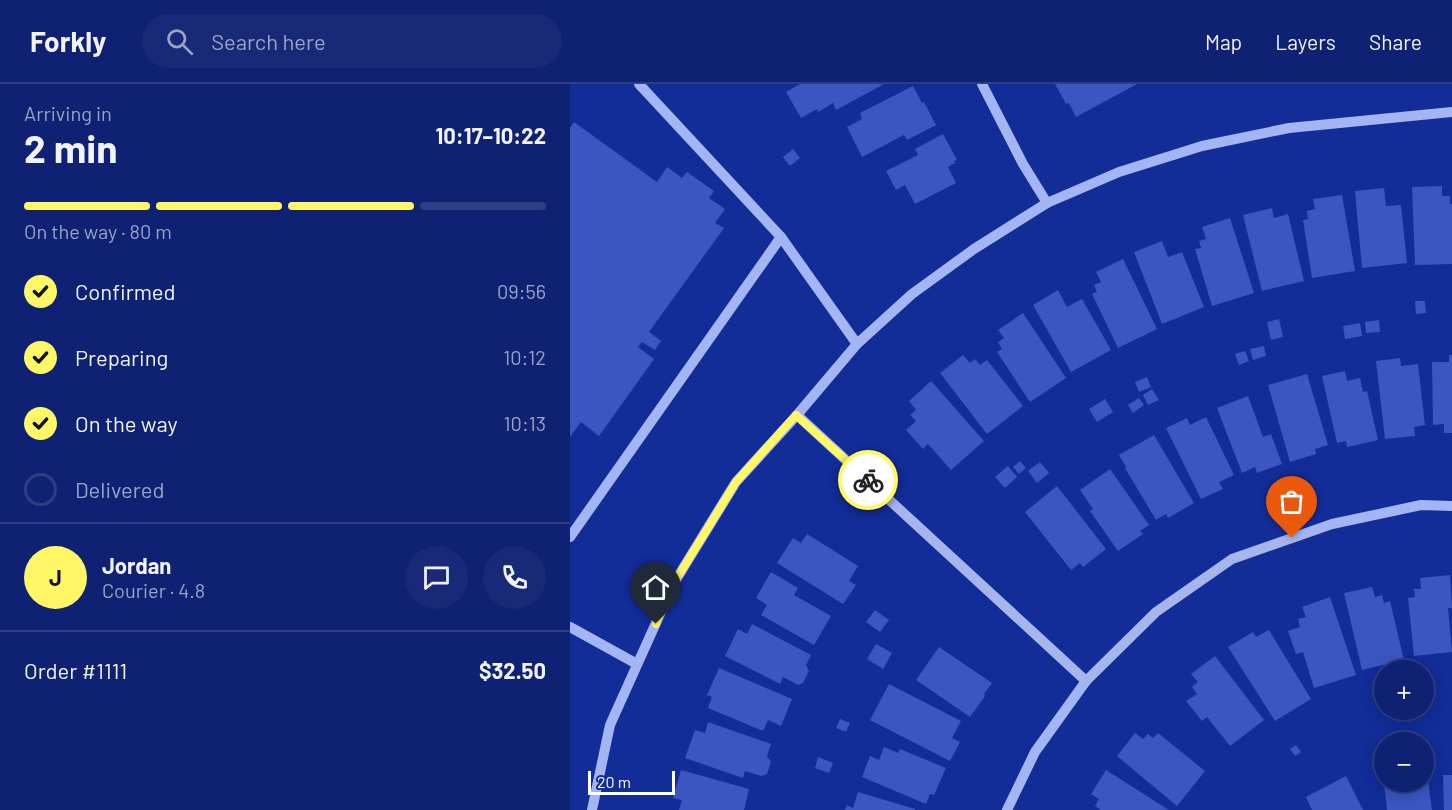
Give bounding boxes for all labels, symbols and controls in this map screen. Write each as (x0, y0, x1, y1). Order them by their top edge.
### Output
search box (142, 14, 562, 68)
text: Forkly (30, 24, 106, 58)
icon: search (163, 25, 196, 58)
text: Search here (211, 28, 326, 54)
text: Map (1205, 29, 1242, 54)
text: Layers (1275, 29, 1336, 54)
text: Share (1369, 29, 1422, 54)
text: Arriving in (24, 101, 112, 125)
text: 10:17–10:22 (436, 122, 546, 148)
text: 2 min (24, 124, 117, 171)
text: On the way · 80 m (24, 219, 172, 243)
icon: check (24, 275, 57, 308)
text: Confirmed (75, 278, 175, 304)
text: 09:56 (497, 279, 546, 303)
icon: check (24, 341, 57, 374)
text: Preparing (75, 344, 168, 370)
text: 10:12 (503, 345, 546, 369)
icon: check (24, 407, 57, 440)
text: On the way (75, 410, 178, 436)
text: 10:13 (504, 411, 546, 435)
courier (838, 450, 898, 510)
icon: bike (852, 464, 885, 497)
text: Delivered (75, 476, 164, 502)
pin (1266, 476, 1317, 538)
icon: bag (1275, 485, 1308, 518)
button: chat (405, 546, 468, 609)
button: phone (483, 546, 546, 609)
text: Jordan (102, 552, 171, 578)
pin (630, 562, 681, 624)
text: J (49, 564, 62, 590)
icon: home (639, 571, 672, 604)
text: Courier · 4.8 (102, 578, 205, 602)
text: Order #1111 (24, 657, 127, 683)
text: $32.50 (479, 657, 546, 683)
map controls (1374, 660, 1434, 792)
button: + (1374, 660, 1434, 720)
button: − (1374, 732, 1434, 792)
scale bar (588, 768, 675, 796)
text: 20 m (597, 772, 631, 791)

